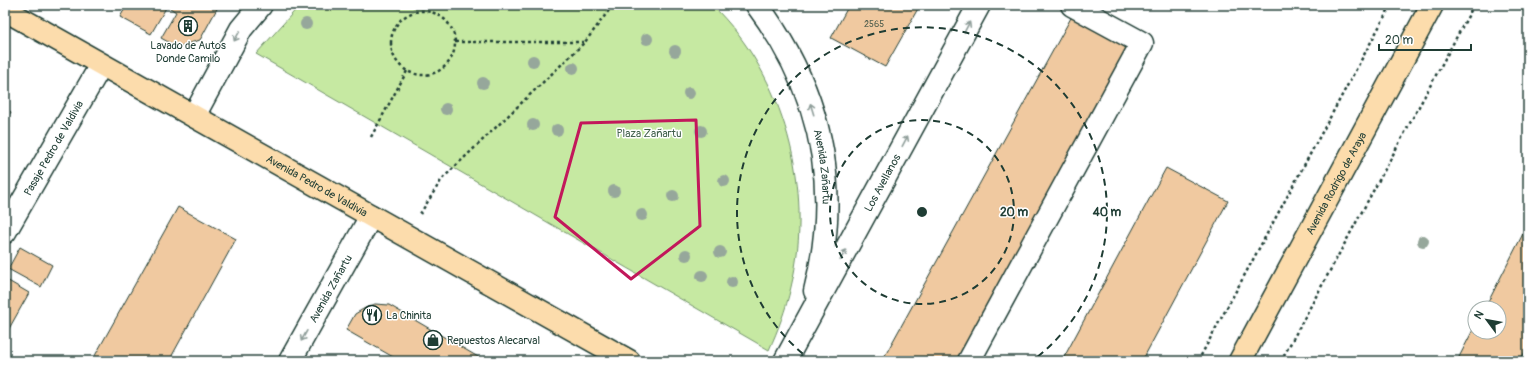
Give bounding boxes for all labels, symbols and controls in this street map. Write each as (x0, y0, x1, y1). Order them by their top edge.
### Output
building icon: Lavado de Autos Donde Camilo (177, 15, 199, 37)
house number: 2565 (864, 19, 884, 30)
one-way arrow (963, 21, 971, 33)
scale bar (1379, 26, 1471, 52)
one-way arrow (233, 30, 241, 42)
text: 20 m (1385, 33, 1414, 48)
place label: Lavado de Autos Donde Camilo (150, 39, 226, 65)
street label: Pasaje Pedro de Valdivia (21, 98, 86, 198)
one-way arrow (808, 103, 815, 116)
park label: Plaza Zañartu (617, 127, 682, 140)
street label: Avenida Zañartu (811, 128, 833, 204)
street label: Avenida Rodrigo de Araya (1303, 130, 1369, 237)
one-way arrow (901, 135, 909, 147)
street label: Avenida Pedro de Valdivia (264, 152, 370, 219)
street label: Los Avellanos (861, 152, 903, 214)
centre of rings (915, 205, 929, 219)
text: 20 m (1000, 205, 1028, 220)
text: 40 m (1092, 205, 1122, 220)
one-way arrow (839, 249, 847, 261)
street label: Avenida Zañartu (306, 252, 355, 325)
north arrow (1467, 300, 1507, 340)
restaurant icon: La Chinita (361, 304, 383, 326)
text: N (1471, 308, 1487, 322)
place label: La Chinita (386, 309, 431, 322)
shop icon: Repuestos Alecarval (422, 329, 444, 351)
one-way arrow (300, 330, 308, 342)
place label: Repuestos Alecarval (447, 334, 540, 347)

